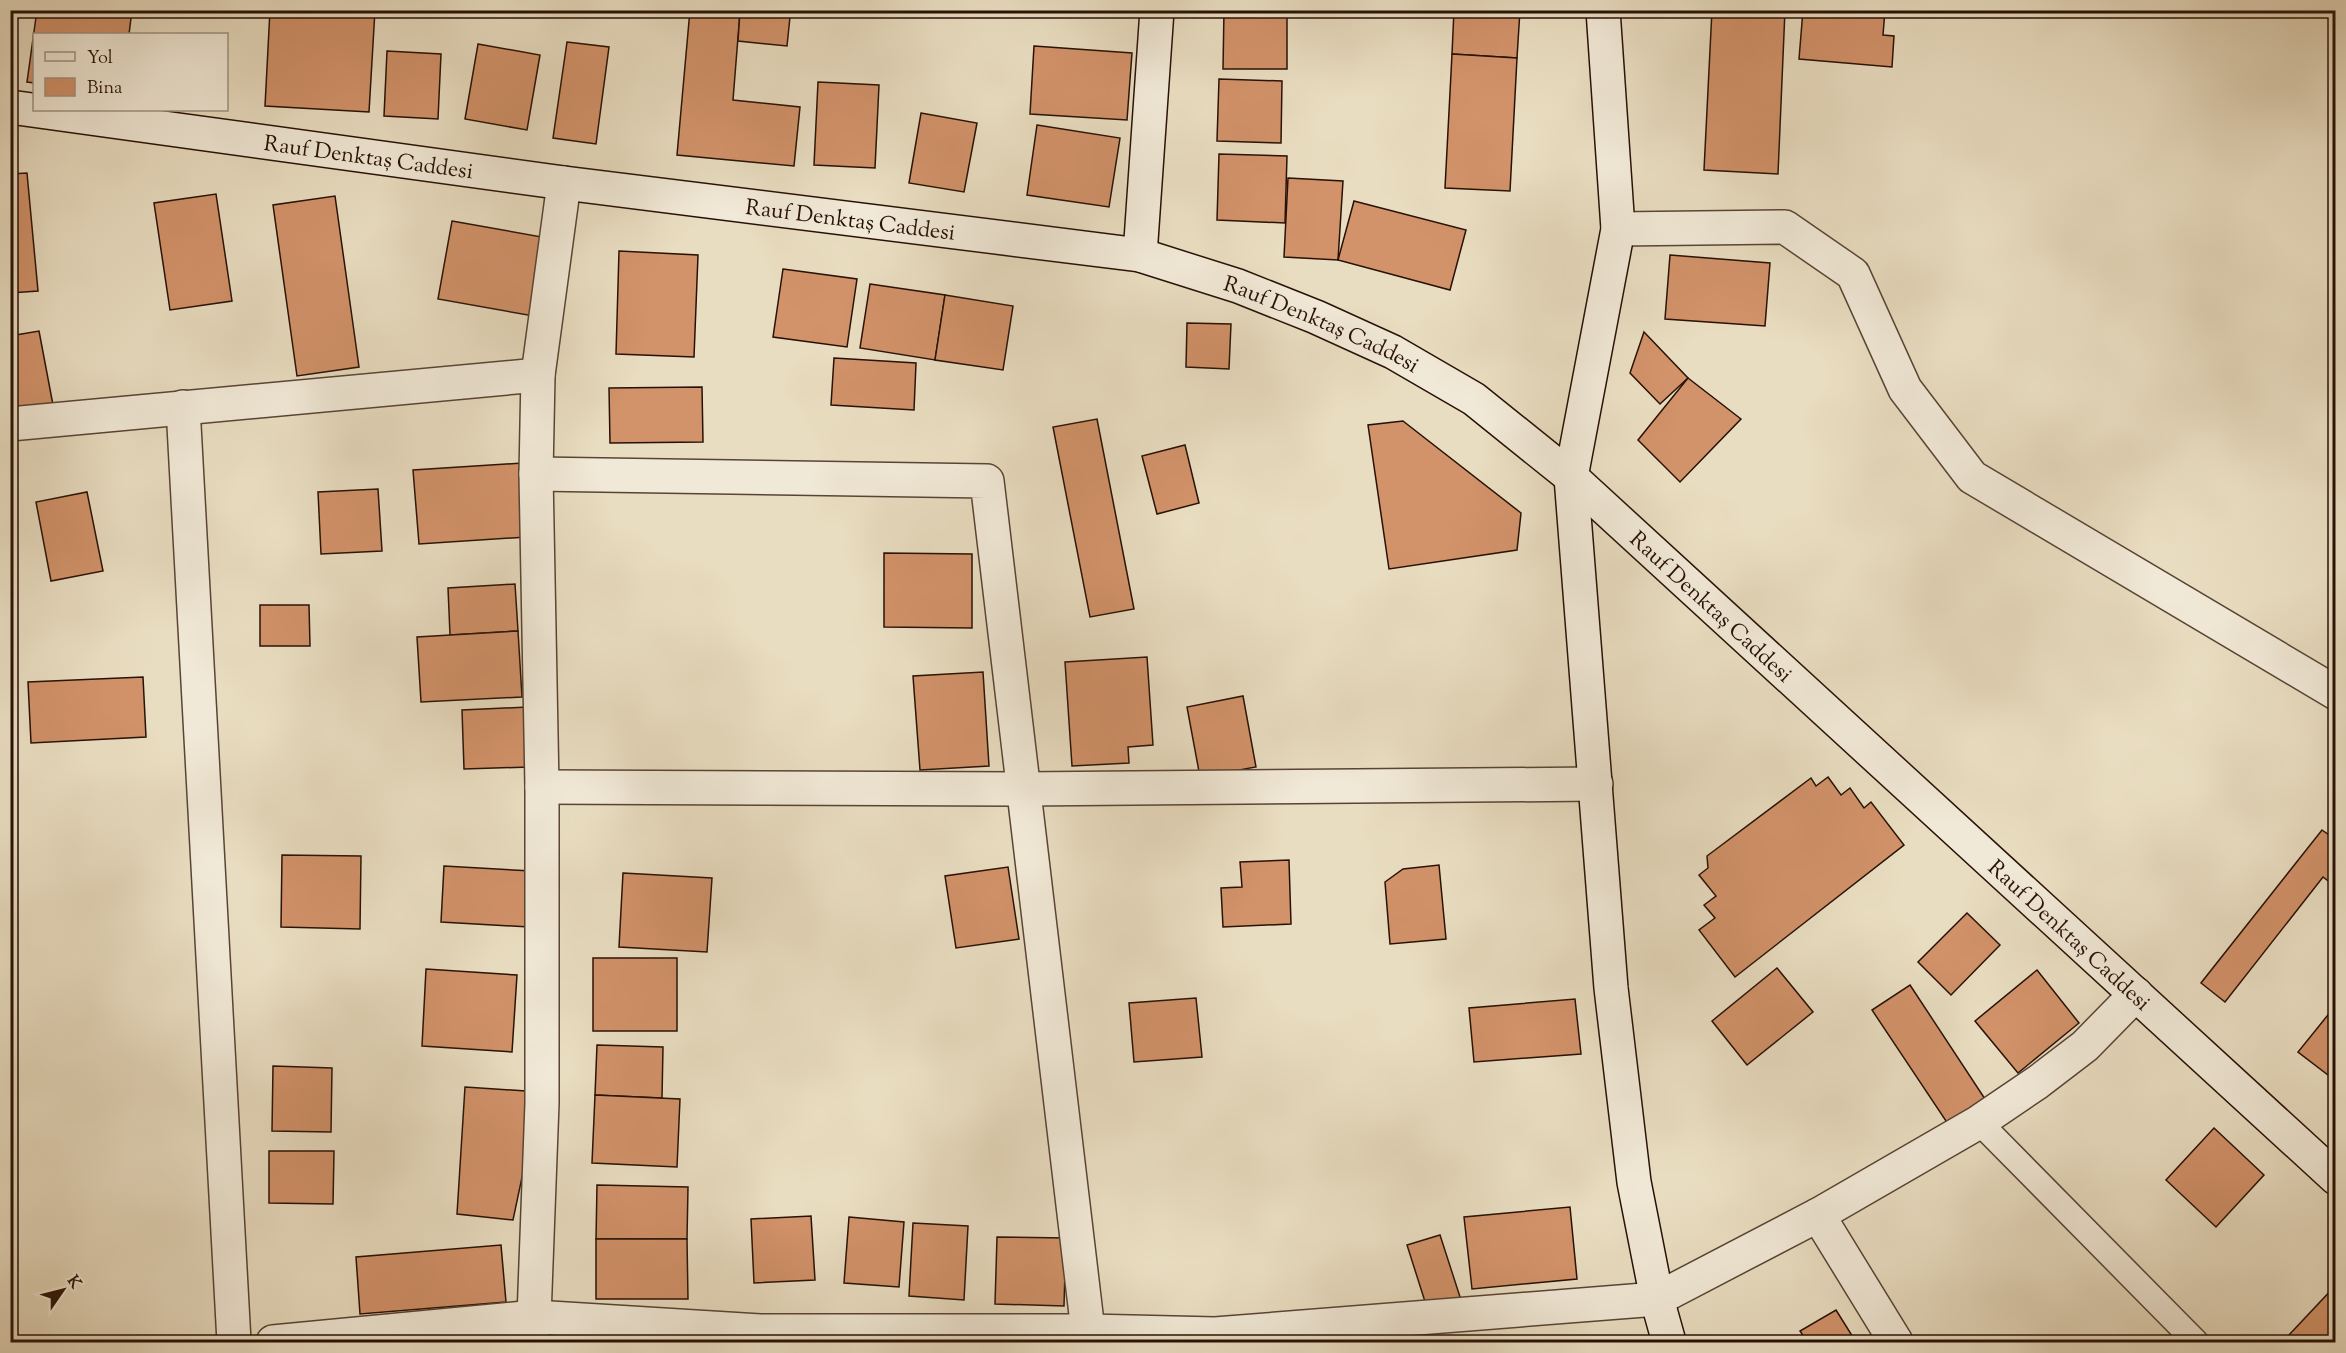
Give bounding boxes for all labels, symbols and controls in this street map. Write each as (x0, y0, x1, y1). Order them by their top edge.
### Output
legend (33, 33, 228, 111)
text: Yol (87, 46, 113, 72)
text: Bina (87, 76, 122, 102)
street label: Rauf Denktaş Caddesi (262, 129, 475, 189)
street label: Rauf Denktaş Caddesi (744, 193, 957, 251)
street label: Rauf Denktaş Caddesi (1219, 269, 1424, 383)
street label: Rauf Denktaş Caddesi (1621, 525, 1798, 691)
street label: Rauf Denktaş Caddesi (1979, 853, 2157, 1020)
north arrow (33, 1260, 93, 1320)
text: K (60, 1271, 86, 1295)

